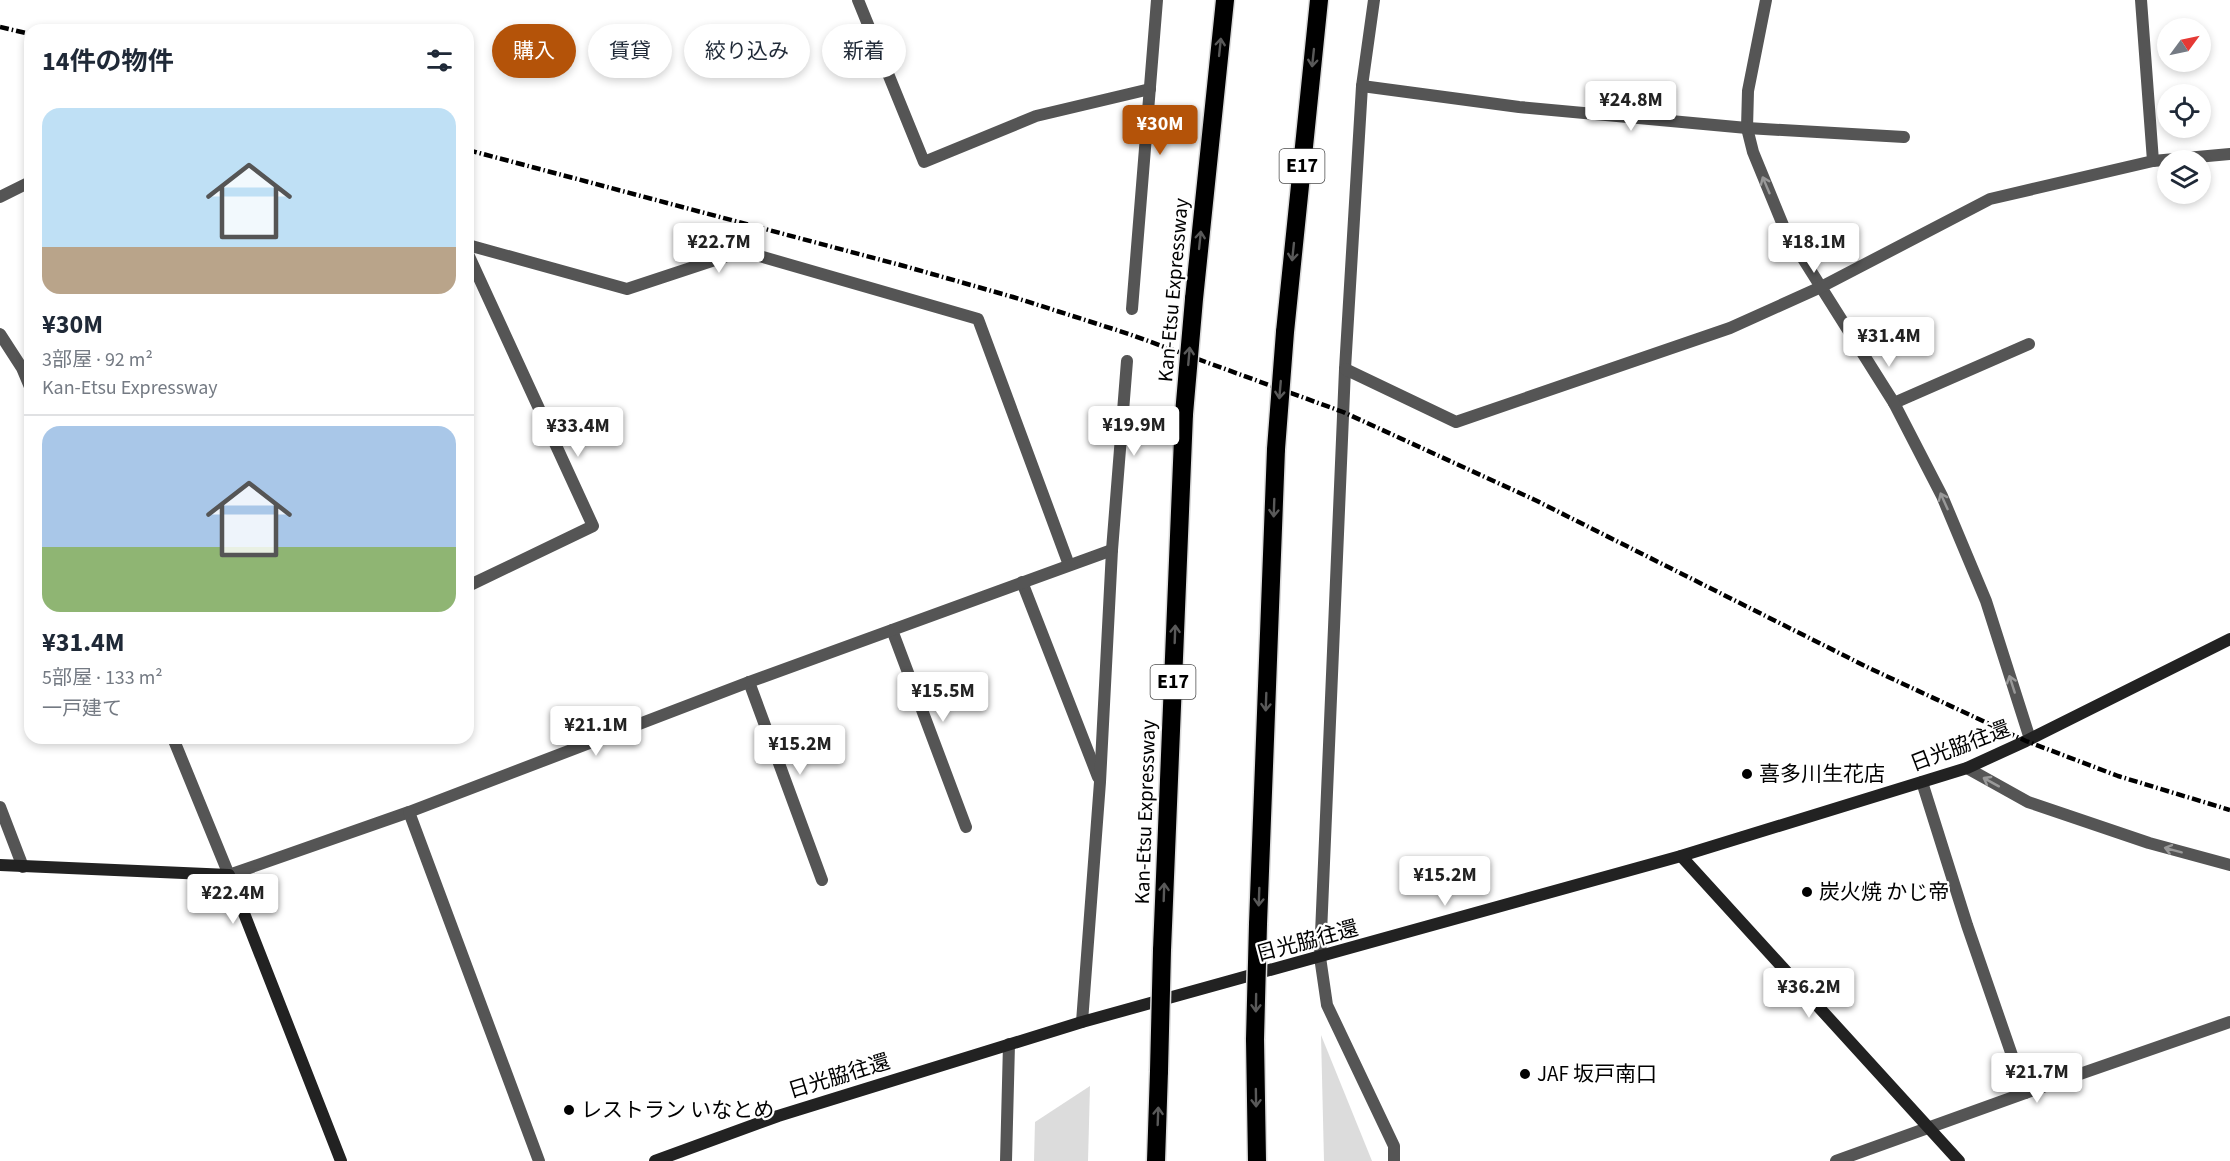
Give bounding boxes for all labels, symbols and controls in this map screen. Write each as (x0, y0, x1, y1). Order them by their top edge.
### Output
north arrow (2157, 18, 2211, 72)
map controls (2157, 18, 2211, 204)
chip: 購入 (492, 24, 576, 78)
chip: 賃貸 (588, 24, 672, 78)
chip: 絞り込み (684, 24, 810, 78)
chip: 新着 (822, 24, 906, 78)
one-way arrow (1215, 37, 1226, 57)
text: 14件の物件 (42, 43, 173, 80)
icon: filters (423, 44, 456, 77)
one-way arrow (1307, 48, 1318, 68)
pin: ¥24.8M (1582, 81, 1680, 132)
button: locate (2157, 84, 2211, 138)
text: ¥24.8M (1599, 86, 1663, 114)
pin: ¥30M (1124, 105, 1196, 156)
text: ¥30M (1137, 110, 1183, 138)
icon: home (195, 147, 303, 255)
road number: E17 (1280, 149, 1324, 183)
button: layers (2157, 150, 2211, 204)
one-way arrow (1760, 177, 1771, 195)
street label: Kan-Etsu Expressway (1150, 197, 1196, 383)
pin: ¥22.7M (670, 223, 768, 274)
pin: ¥18.1M (1765, 223, 1863, 274)
text: ¥22.7M (687, 228, 751, 256)
text: ¥18.1M (1782, 228, 1846, 256)
one-way arrow (1195, 231, 1206, 251)
one-way arrow (1287, 242, 1298, 262)
text: ¥30M (42, 306, 103, 343)
pin: ¥31.4M (1840, 317, 1938, 368)
text: ¥31.4M (1857, 322, 1921, 350)
text: 3部屋 · 92 m² (42, 346, 153, 374)
one-way arrow (1184, 347, 1195, 367)
text: Kan-Etsu Expressway (42, 374, 218, 402)
one-way arrow (1275, 379, 1286, 399)
pin: ¥19.9M (1085, 406, 1183, 457)
pin: ¥33.4M (529, 407, 627, 458)
text: ¥19.9M (1102, 411, 1166, 439)
text: ¥33.4M (546, 412, 610, 440)
icon: home (195, 465, 303, 573)
one-way arrow (1938, 492, 1949, 511)
one-way arrow (1268, 497, 1279, 517)
text: ¥31.4M (42, 624, 125, 661)
one-way arrow (1169, 624, 1181, 644)
text: 5部屋 · 133 m² (42, 664, 163, 692)
road number: E17 (1150, 665, 1196, 699)
pin: ¥15.5M (894, 672, 992, 723)
one-way arrow (2006, 675, 2017, 694)
text: ¥15.5M (911, 677, 975, 705)
one-way arrow (1261, 692, 1272, 712)
text: 一戸建て (42, 695, 122, 723)
pin: ¥21.1M (547, 706, 645, 757)
text: ¥21.1M (564, 711, 628, 739)
street label: 日光脇往還 (1906, 713, 2014, 779)
street label: Kan-Etsu Expressway (1127, 719, 1163, 905)
pin: ¥15.2M (751, 725, 849, 776)
text: ¥15.2M (768, 730, 832, 758)
place label: 喜多川生花店 (1759, 759, 1885, 789)
marker: 喜多川生花店 (1740, 767, 1754, 781)
one-way arrow (1983, 776, 2001, 787)
one-way arrow (2164, 843, 2183, 855)
pin: ¥15.2M (1396, 856, 1494, 907)
text: ¥15.2M (1413, 861, 1477, 889)
pin: ¥22.4M (184, 874, 282, 925)
place label: 炭火焼 かじ帝 (1819, 877, 1949, 907)
text: ¥22.4M (201, 879, 265, 907)
one-way arrow (1159, 882, 1170, 902)
marker: 炭火焼 かじ帝 (1800, 885, 1814, 899)
one-way arrow (1254, 887, 1265, 907)
street label: 日光脇往還 (1252, 913, 1362, 969)
pin: ¥36.2M (1760, 968, 1858, 1019)
text: ¥36.2M (1777, 973, 1841, 1001)
one-way arrow (1251, 992, 1262, 1012)
street label: 日光脇往還 (784, 1046, 894, 1106)
pin: ¥21.7M (1988, 1053, 2086, 1104)
text: ¥21.7M (2005, 1058, 2069, 1086)
place label: JAF 坂戸南口 (1537, 1059, 1657, 1089)
marker: JAF 坂戸南口 (1518, 1067, 1532, 1081)
one-way arrow (1250, 1087, 1262, 1107)
place label: レストラン いなとめ (581, 1095, 774, 1125)
marker: レストラン いなとめ (562, 1103, 576, 1117)
one-way arrow (1152, 1107, 1163, 1127)

